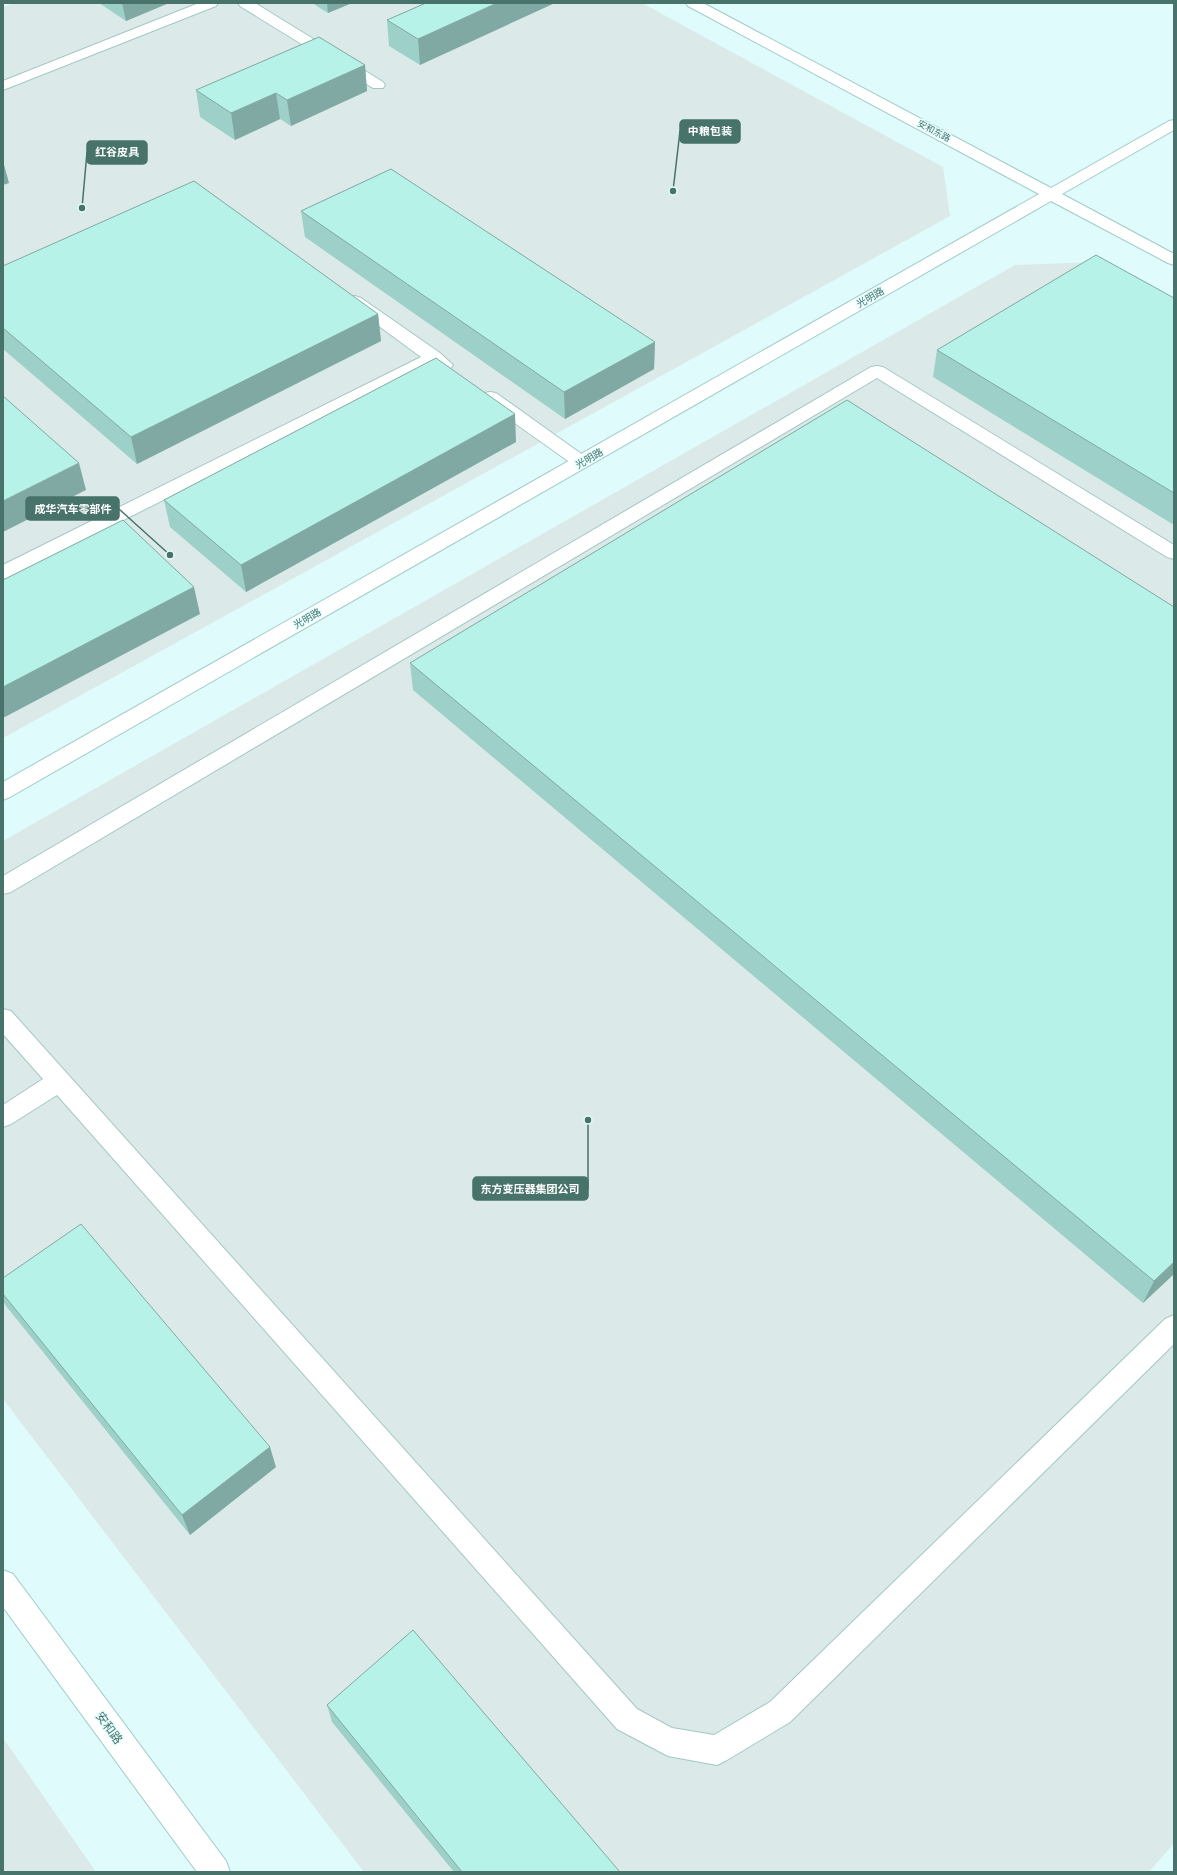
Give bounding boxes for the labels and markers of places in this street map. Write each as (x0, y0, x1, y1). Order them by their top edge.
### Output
callout: 中粮包装 (680, 120, 740, 143)
callout: 红谷皮具 (87, 141, 147, 164)
callout: 成华汽车零部件 (26, 497, 119, 520)
callout: 东方变压器集团公司 (473, 1177, 588, 1200)

